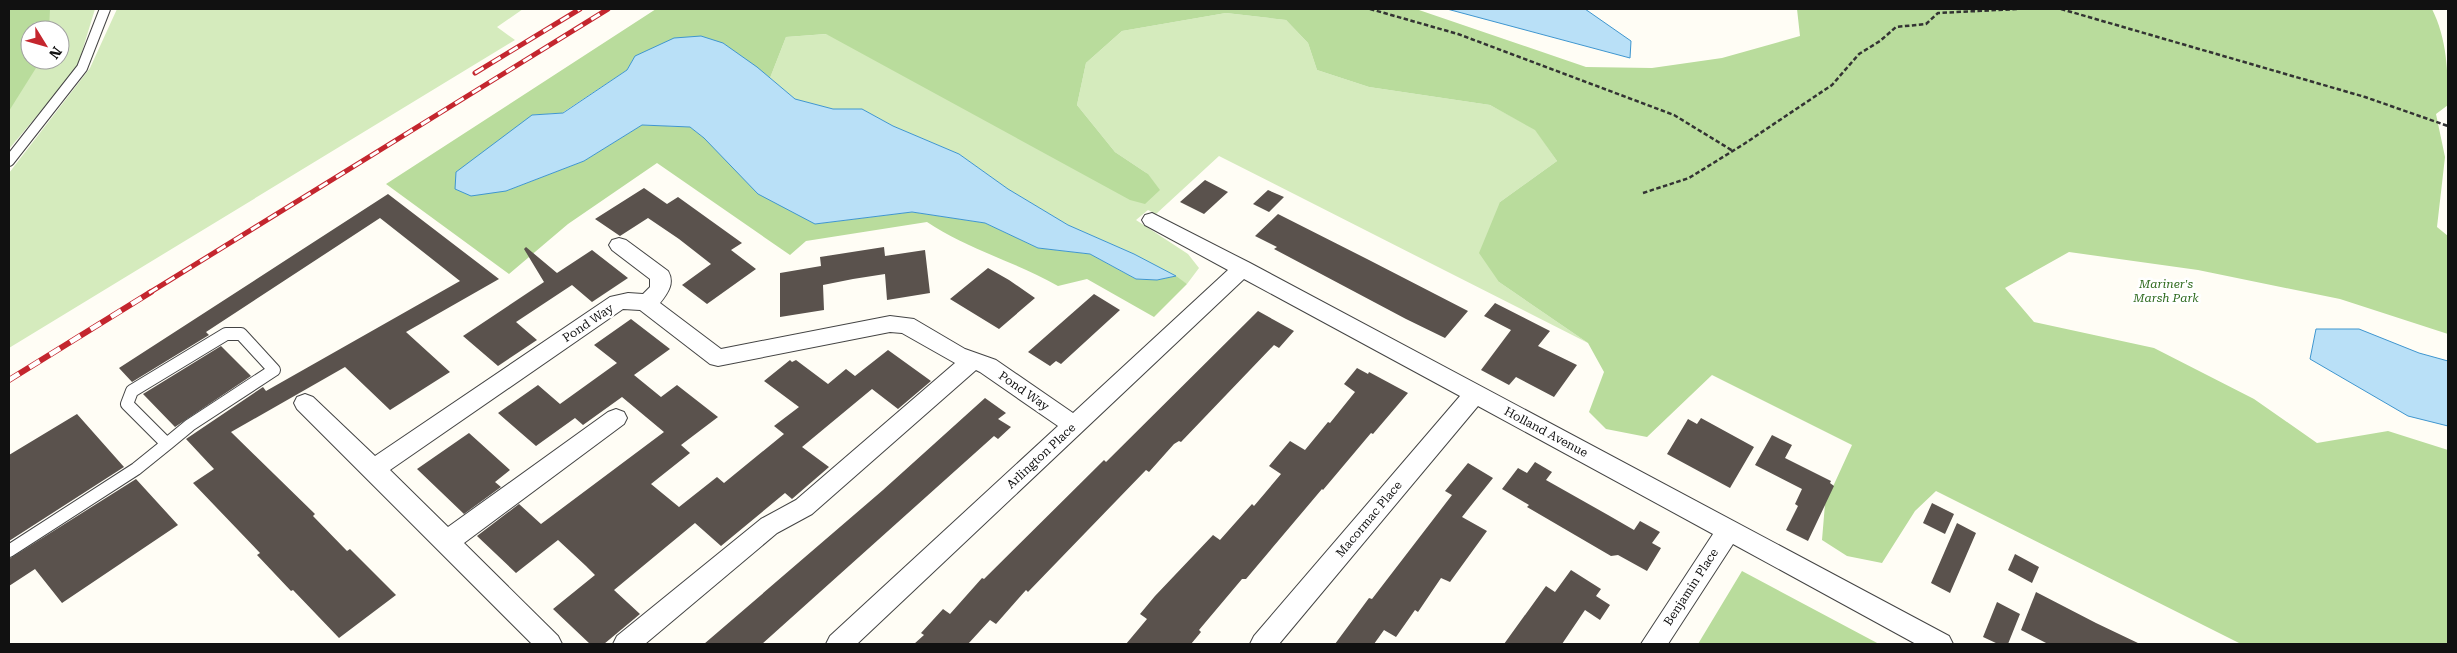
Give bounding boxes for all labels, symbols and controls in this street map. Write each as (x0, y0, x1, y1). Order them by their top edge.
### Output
north arrow (20, 20, 70, 70)
text: N (46, 44, 65, 62)
park label: Mariner's Marsh Park (2132, 277, 2199, 305)
street label: Pond Way (560, 300, 617, 345)
street label: Pond Way (996, 369, 1053, 414)
street label: Holland Avenue (1502, 404, 1591, 460)
street label: Arlington Place (1004, 420, 1079, 492)
street label: Macormac Place (1333, 478, 1405, 560)
street label: Benjamin Place (1661, 546, 1721, 628)

